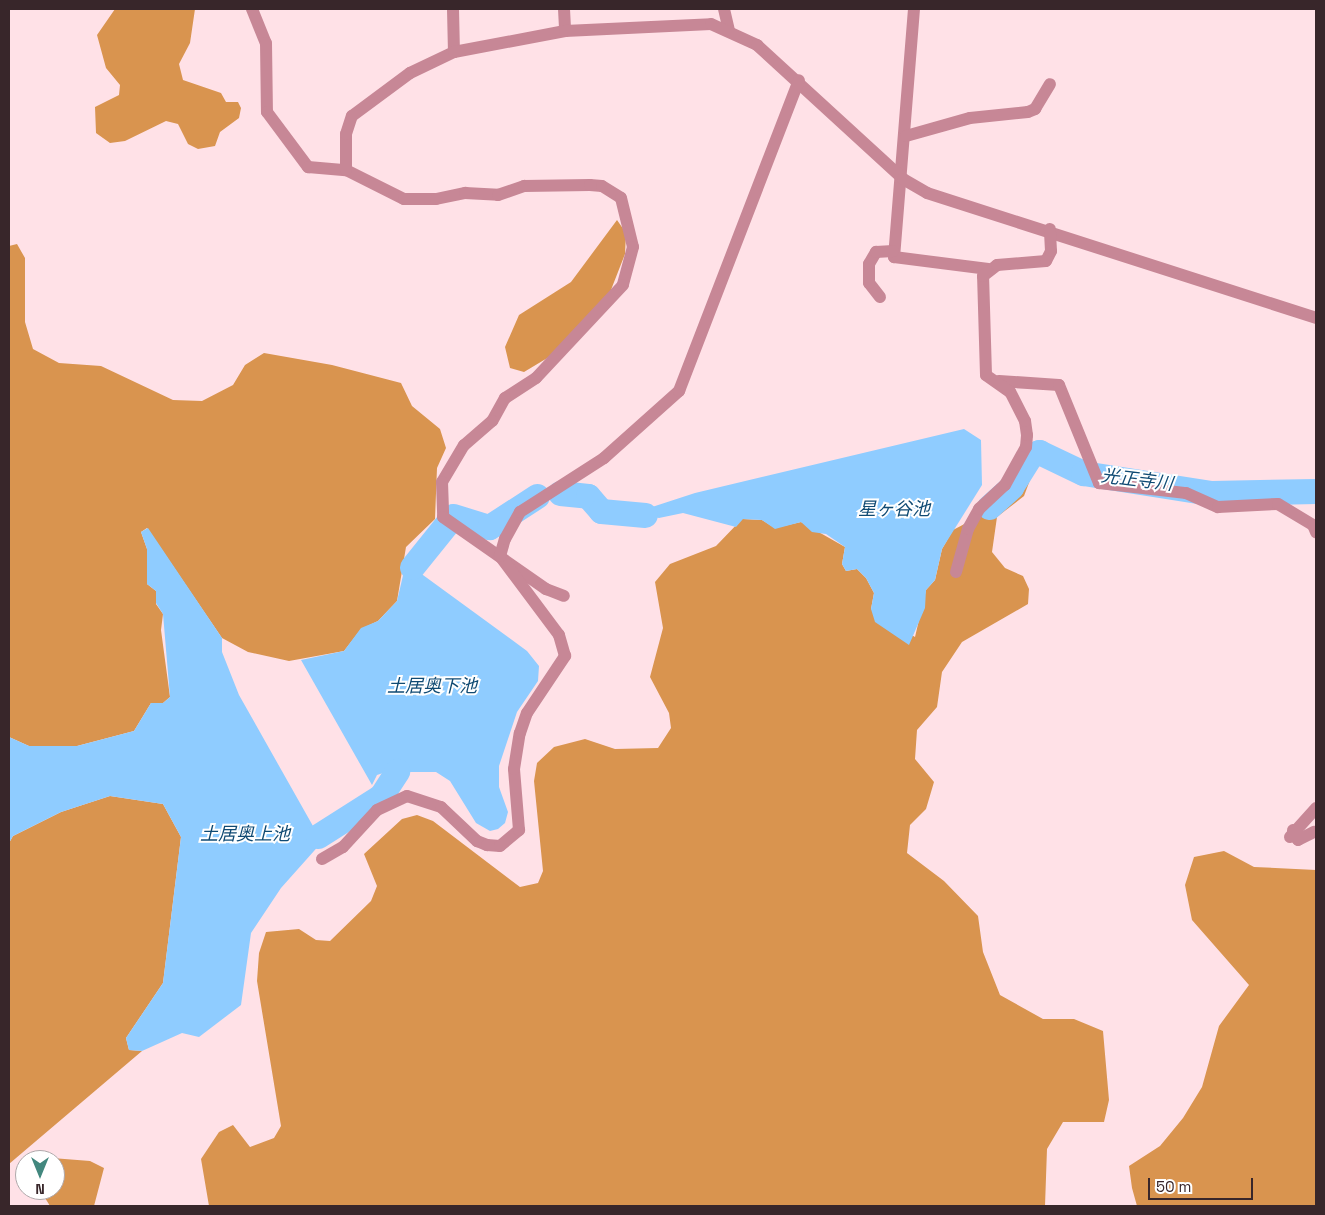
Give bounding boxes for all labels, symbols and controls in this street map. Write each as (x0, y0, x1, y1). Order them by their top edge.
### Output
water label: 光正寺川 (1100, 465, 1174, 495)
water label: 星ヶ谷池 (858, 498, 930, 520)
water label: 土居奥下池 (387, 675, 477, 697)
water label: 土居奥上池 (200, 823, 290, 845)
north arrow (15, 1150, 65, 1200)
scale bar (1150, 1168, 1255, 1200)
text: 50 m (1156, 1177, 1191, 1196)
text: N (35, 1180, 45, 1198)

